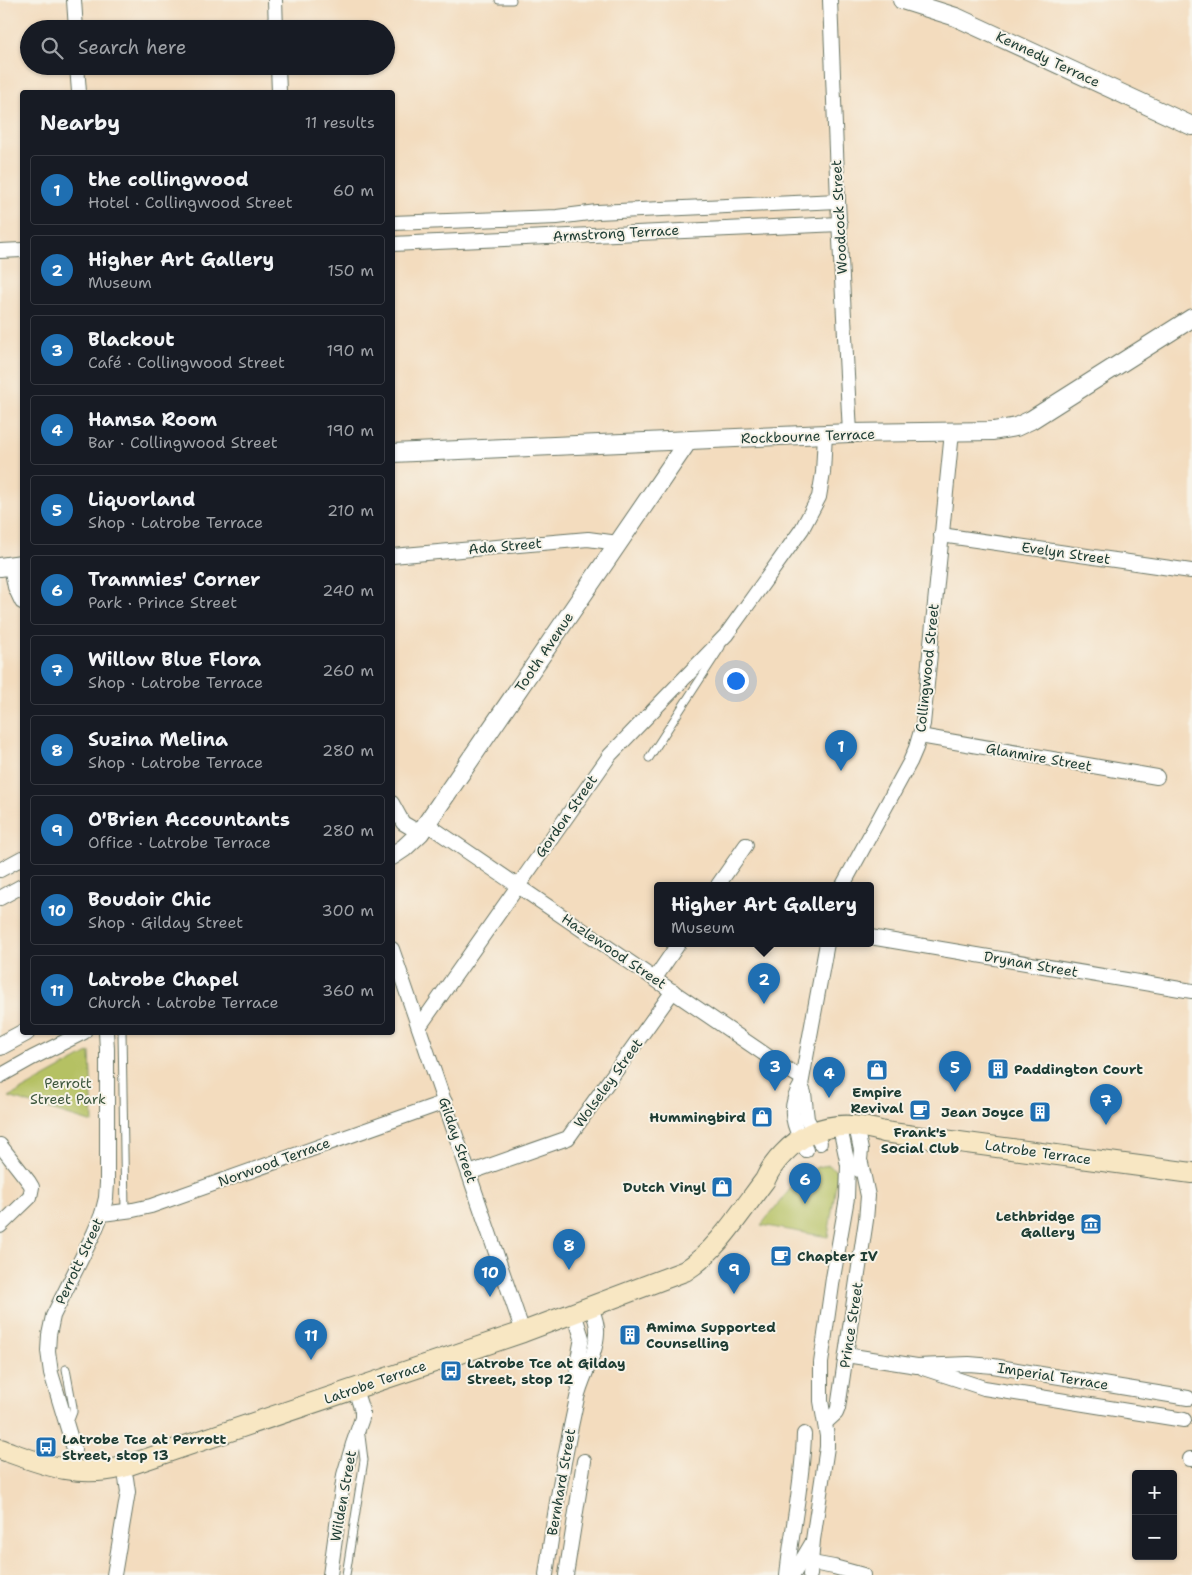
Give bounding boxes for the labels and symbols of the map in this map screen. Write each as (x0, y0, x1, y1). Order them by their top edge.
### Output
street label: Kennedy Terrace (993, 27, 1103, 91)
street label: Woodcock Street (827, 159, 851, 275)
street label: Armstrong Terrace (552, 221, 680, 245)
street label: Rockbourne Terrace (741, 425, 875, 447)
street label: Ada Street (468, 534, 542, 558)
street label: Evelyn Street (1020, 538, 1112, 568)
street label: Collingwood Street (911, 603, 943, 733)
street label: Tooth Avenue (511, 609, 577, 695)
your location (723, 668, 749, 694)
pin: 1 (825, 730, 857, 771)
street label: Glanmire Street (985, 739, 1093, 775)
street label: Gordon Street (531, 771, 601, 861)
street label: Hazlewood Street (558, 909, 670, 993)
street label: Drynan Street (983, 947, 1079, 981)
pin: 2 (748, 963, 780, 1004)
street label: Wolseley Street (570, 1035, 646, 1131)
pin: 3 (759, 1050, 791, 1091)
pin: 5 (939, 1051, 971, 1092)
pin: 4 (813, 1057, 845, 1098)
building icon: Paddington Court (986, 1057, 1010, 1081)
shop icon: Empire Revival (865, 1058, 889, 1082)
place label: Paddington Court (1014, 1060, 1143, 1078)
park label: Perrott Street Park (30, 1074, 106, 1108)
place label: Empire Revival (850, 1083, 904, 1117)
pin: 7 (1090, 1084, 1122, 1125)
street label: Gilday Street (435, 1095, 481, 1185)
cafe icon: Frank's Social Club (908, 1098, 932, 1122)
building icon: Jean Joyce (1028, 1100, 1052, 1124)
place label: Jean Joyce (941, 1103, 1024, 1121)
shop icon: Hummingbird (750, 1105, 774, 1129)
place label: Hummingbird (649, 1108, 746, 1126)
place label: Frank's Social Club (881, 1123, 959, 1157)
street label: Norwood Terrace (216, 1133, 333, 1191)
street label: Latrobe Terrace (984, 1136, 1092, 1168)
pin: 6 (789, 1163, 821, 1204)
shop icon: Dutch Vinyl (710, 1175, 734, 1199)
place label: Dutch Vinyl (623, 1178, 706, 1196)
place label: Lethbridge Gallery (996, 1207, 1075, 1241)
museum icon: Lethbridge Gallery (1079, 1212, 1103, 1236)
street label: Perrott Street (51, 1215, 107, 1307)
pin: 8 (553, 1229, 585, 1270)
cafe icon: Chapter IV (769, 1244, 793, 1268)
place label: Chapter IV (797, 1247, 878, 1265)
pin: 9 (718, 1253, 750, 1294)
pin: 10 (474, 1256, 506, 1297)
street label: Prince Street (835, 1281, 867, 1369)
place label: Amima Supported Counselling (646, 1318, 776, 1352)
pin: 11 (295, 1319, 327, 1360)
building icon: Amima Supported Counselling (618, 1323, 642, 1347)
place label: Latrobe Tce at Gilday Street, stop 12 (467, 1354, 626, 1388)
street label: Latrobe Terrace (321, 1356, 429, 1408)
street label: Imperial Terrace (996, 1358, 1110, 1394)
bus stop icon: Latrobe Tce at Gilday Street, stop 12 (439, 1359, 463, 1383)
street label: Bernhard Street (543, 1427, 579, 1537)
place label: Latrobe Tce at Perrott Street, stop 13 (62, 1430, 227, 1464)
bus stop icon: Latrobe Tce at Perrott Street, stop 13 (34, 1435, 58, 1459)
street label: Wilden Street (326, 1449, 360, 1543)

